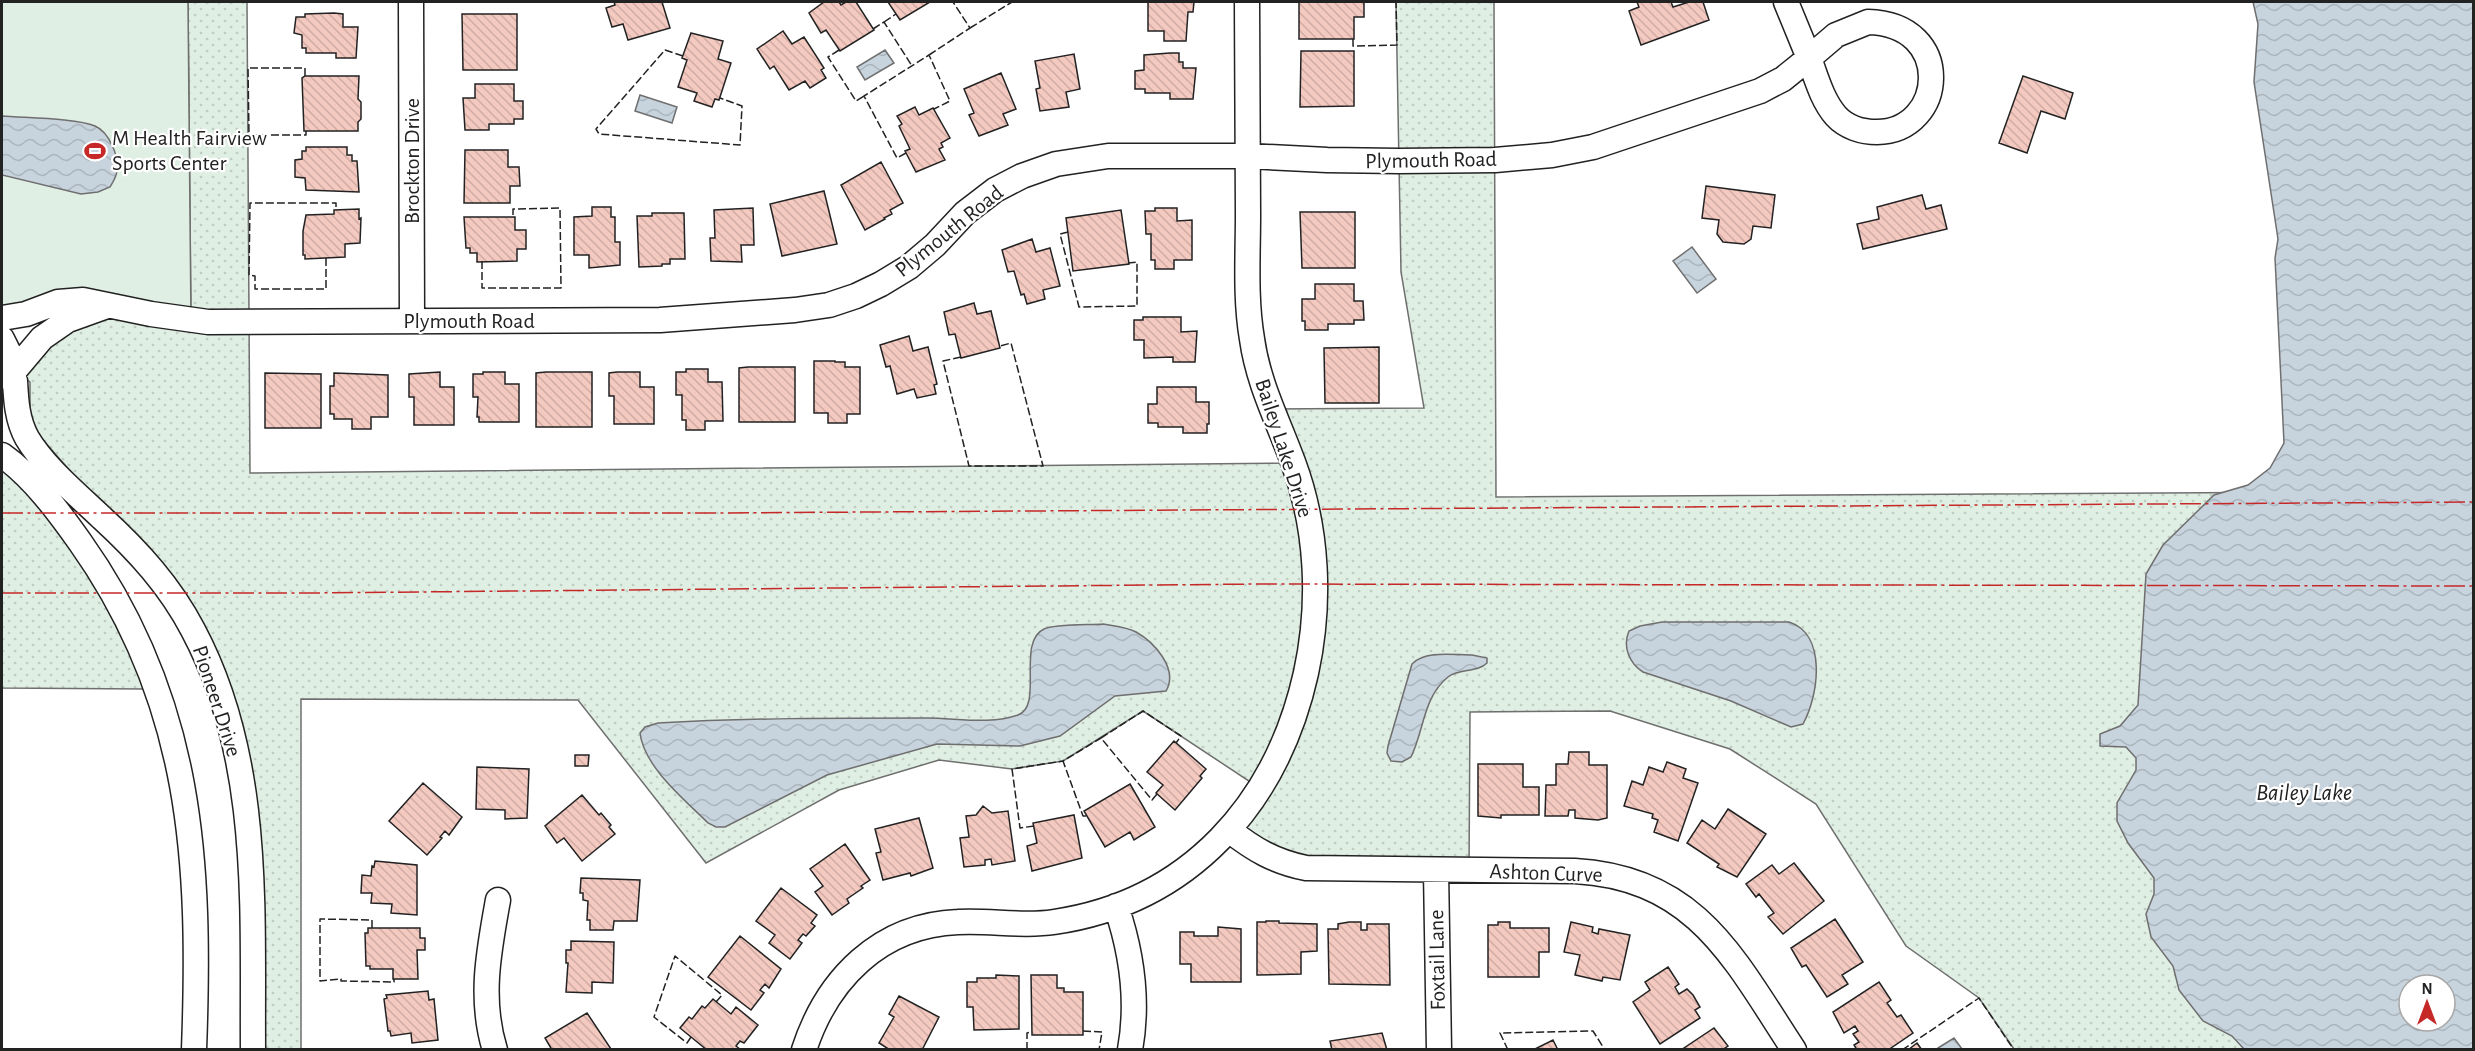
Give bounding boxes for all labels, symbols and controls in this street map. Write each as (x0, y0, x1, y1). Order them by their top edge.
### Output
street label: Brockton Drive (401, 98, 423, 224)
place label: M Health Fairview Sports Center (112, 127, 267, 174)
sports icon: M Health Fairview Sports Center (83, 139, 107, 163)
street label: Plymouth Road (1365, 148, 1497, 172)
street label: Plymouth Road (891, 181, 1007, 281)
street label: Plymouth Road (403, 310, 535, 332)
street label: Bailey Lake Drive (1251, 376, 1317, 520)
street label: Pioneer Drive (189, 643, 245, 759)
water label: Bailey Lake (2256, 781, 2352, 805)
street label: Ashton Curve (1489, 860, 1603, 886)
street label: Foxtail Lane (1425, 909, 1449, 1011)
north arrow (2397, 973, 2457, 1033)
text: N (2421, 981, 2433, 997)

